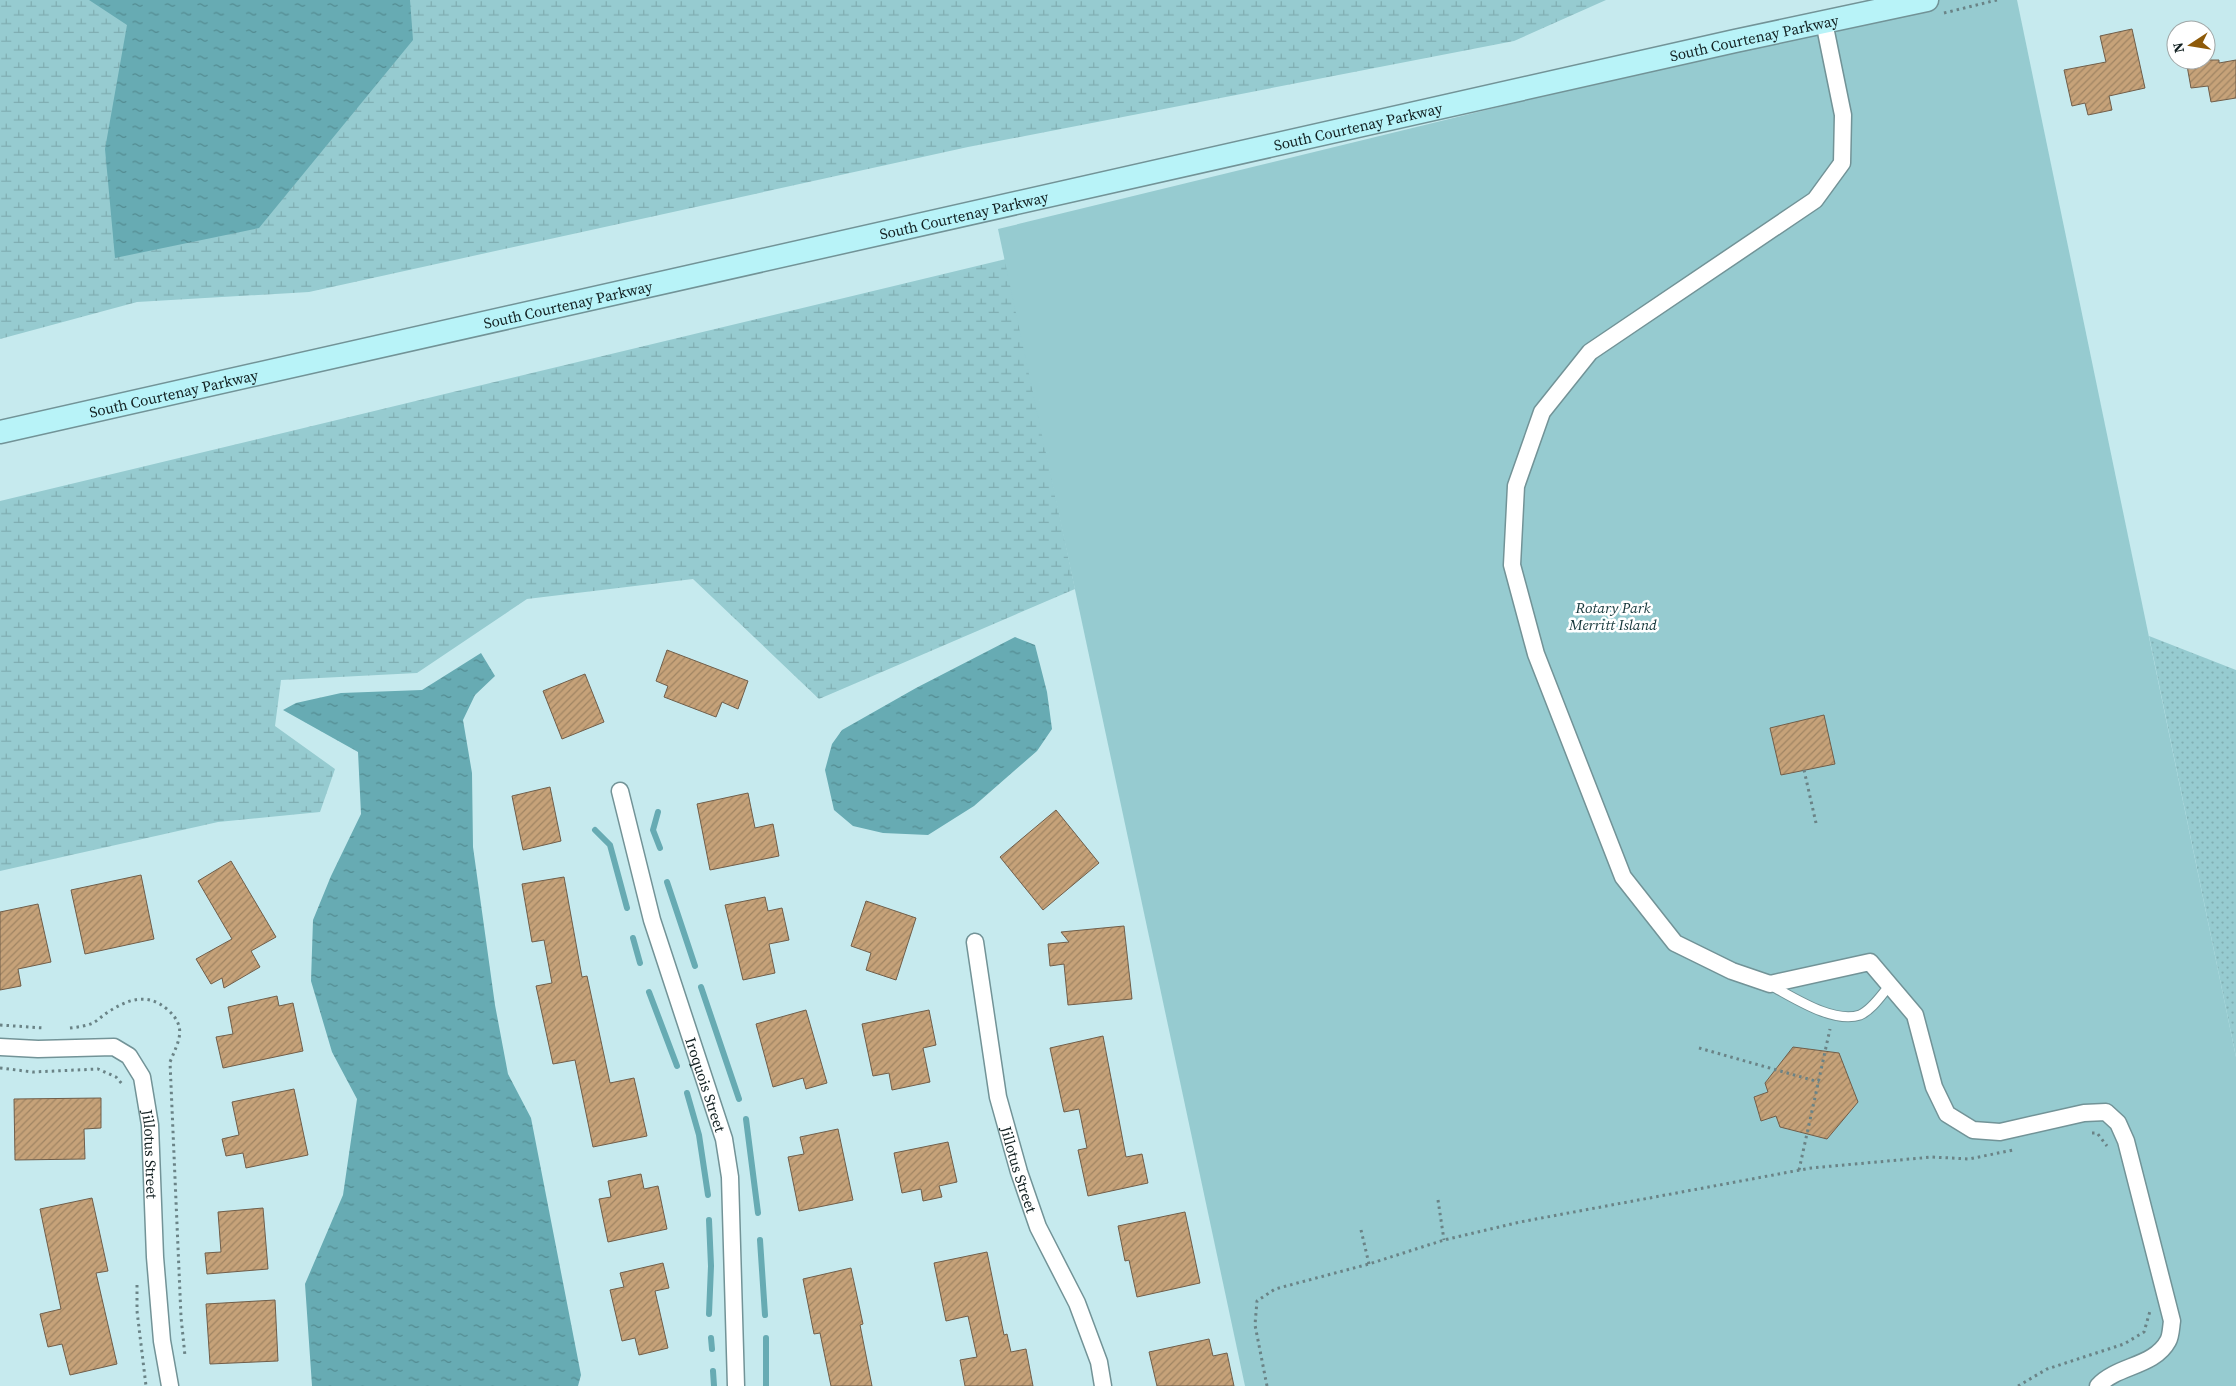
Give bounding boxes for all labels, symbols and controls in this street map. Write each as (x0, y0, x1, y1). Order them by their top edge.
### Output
street label: South Courtenay Parkway (1668, 9, 1841, 66)
north arrow (2166, 20, 2216, 70)
text: N (2167, 41, 2189, 55)
street label: South Courtenay Parkway (1272, 97, 1445, 155)
street label: South Courtenay Parkway (877, 186, 1051, 244)
street label: South Courtenay Parkway (481, 275, 654, 333)
street label: South Courtenay Parkway (87, 364, 260, 422)
park label: Rotary Park Merritt Island (1568, 597, 1657, 635)
street label: Iroquois Street (681, 1034, 731, 1135)
street label: Jillotus Street (137, 1107, 163, 1199)
street label: Jillotus Street (996, 1123, 1043, 1215)

